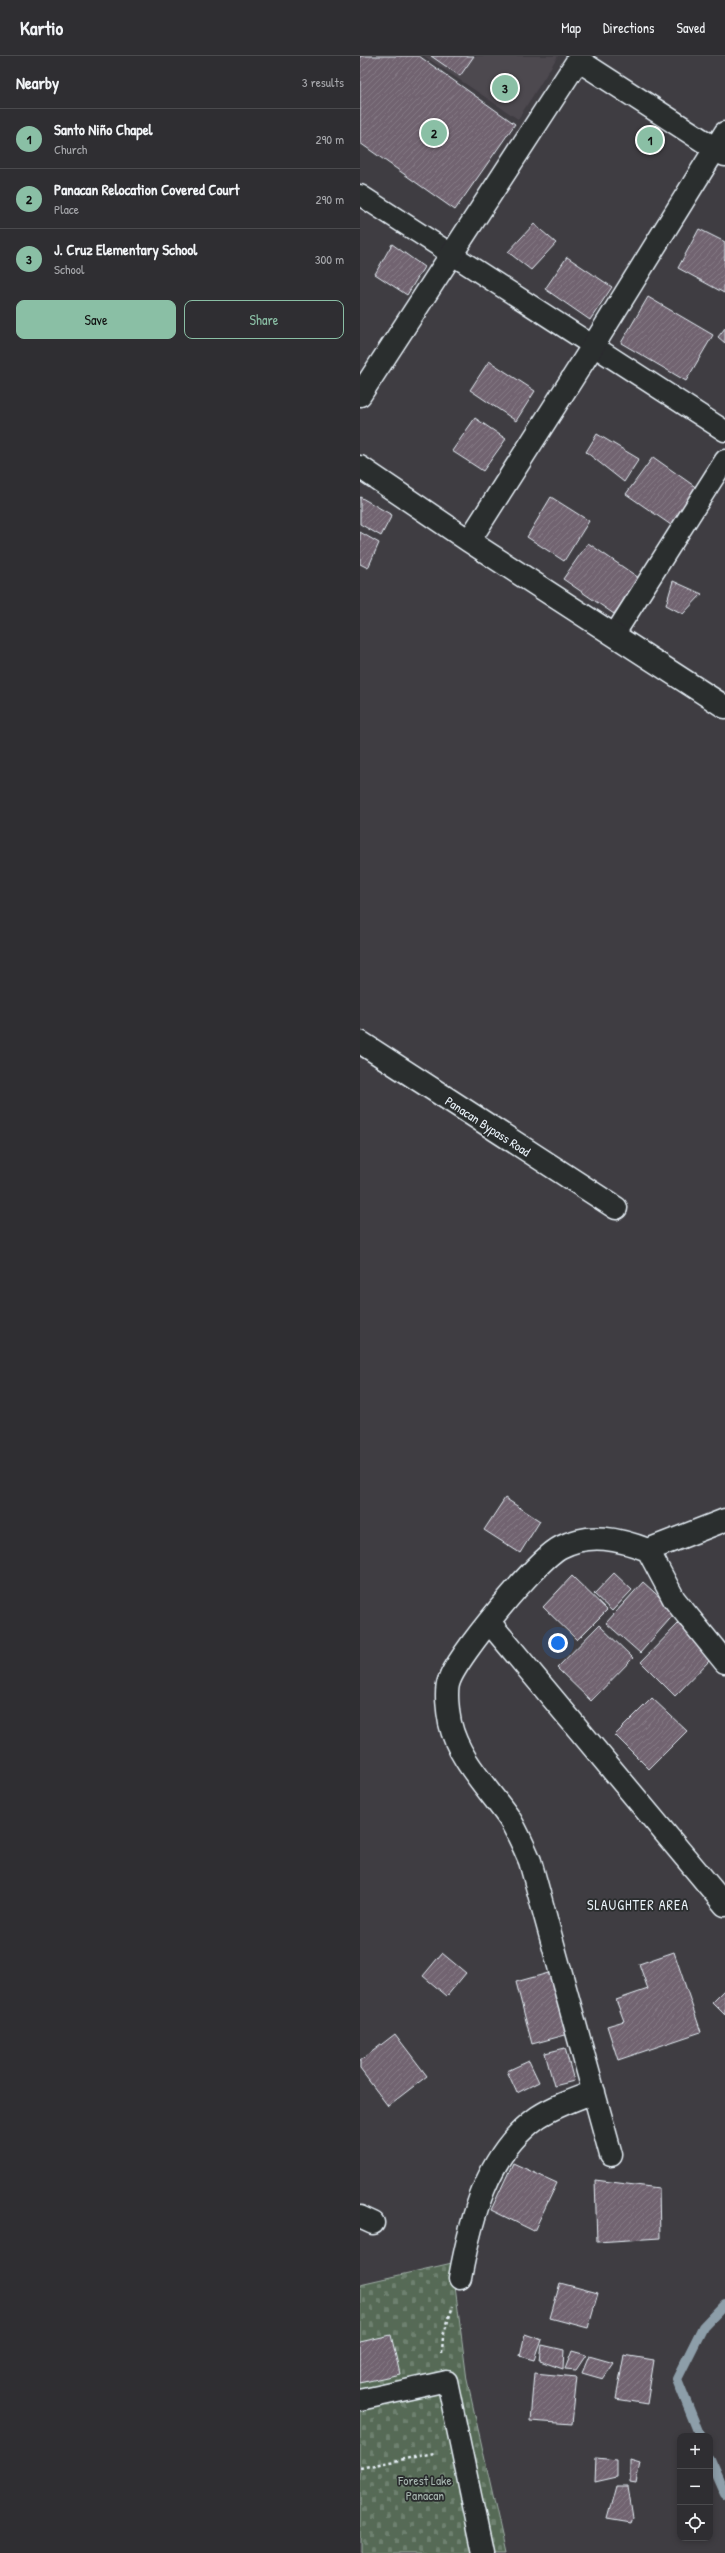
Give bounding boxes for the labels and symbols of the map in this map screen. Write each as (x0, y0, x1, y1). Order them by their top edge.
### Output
pin: 3 (492, 73, 518, 103)
pin: 2 (421, 118, 447, 148)
pin: 1 (637, 125, 663, 155)
street label: Panacan Bypass Road (442, 1092, 534, 1160)
your location (548, 1633, 568, 1653)
district label: SLAUGHTER AREA (587, 1895, 689, 1914)
park label: Forest Lake Panacan (397, 2471, 452, 2504)

